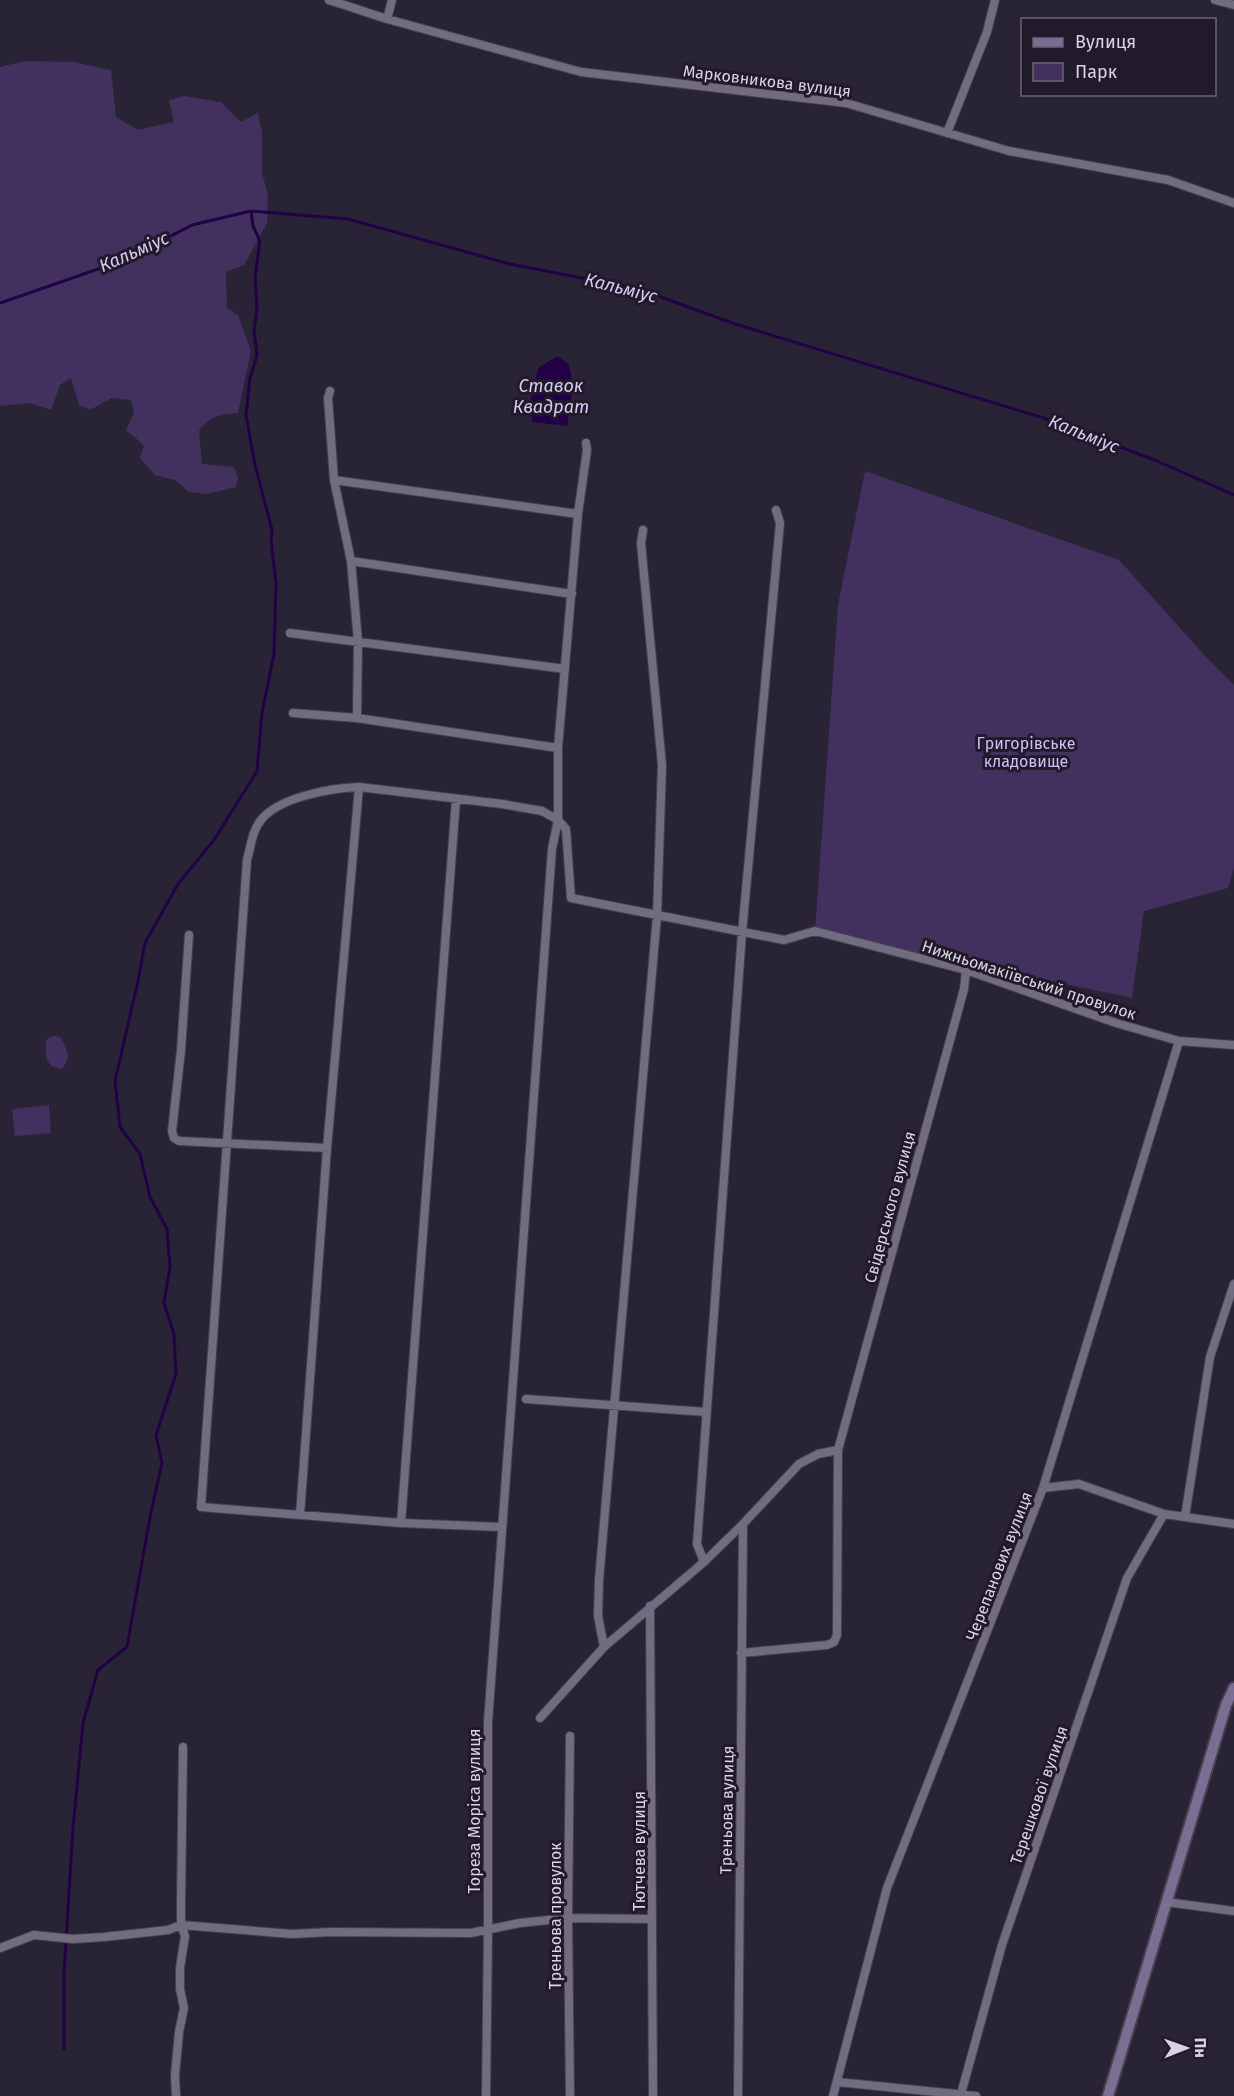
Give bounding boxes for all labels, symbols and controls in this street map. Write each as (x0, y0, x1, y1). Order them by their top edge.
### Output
legend (1021, 18, 1216, 96)
text: Вулиця (1075, 31, 1136, 53)
street label: Марковникова вулиця (682, 61, 852, 101)
text: Парк (1075, 61, 1118, 83)
water label: Кальміус (96, 227, 173, 277)
water label: Кальміус (582, 268, 660, 308)
water label: Ставок Квадрат (513, 375, 589, 418)
water label: Кальміус (1045, 410, 1123, 458)
park label: Григорівське кладовище (977, 734, 1075, 771)
street label: Нижньомакіївський провулок (919, 936, 1139, 1024)
street label: Свiдерського вулиця (861, 1129, 919, 1285)
street label: Черепанових вулиця (962, 1489, 1036, 1643)
street label: Терешкової вулиця (1006, 1723, 1072, 1867)
street label: Тореза Моріса вулиця (465, 1728, 484, 1894)
street label: Треньова вулиця (716, 1745, 738, 1875)
street label: Тютчева вулиця (630, 1791, 649, 1911)
street label: Треньова провулок (546, 1842, 565, 1990)
north arrow (1156, 2018, 1216, 2078)
text: Пн (1191, 2038, 1210, 2058)

